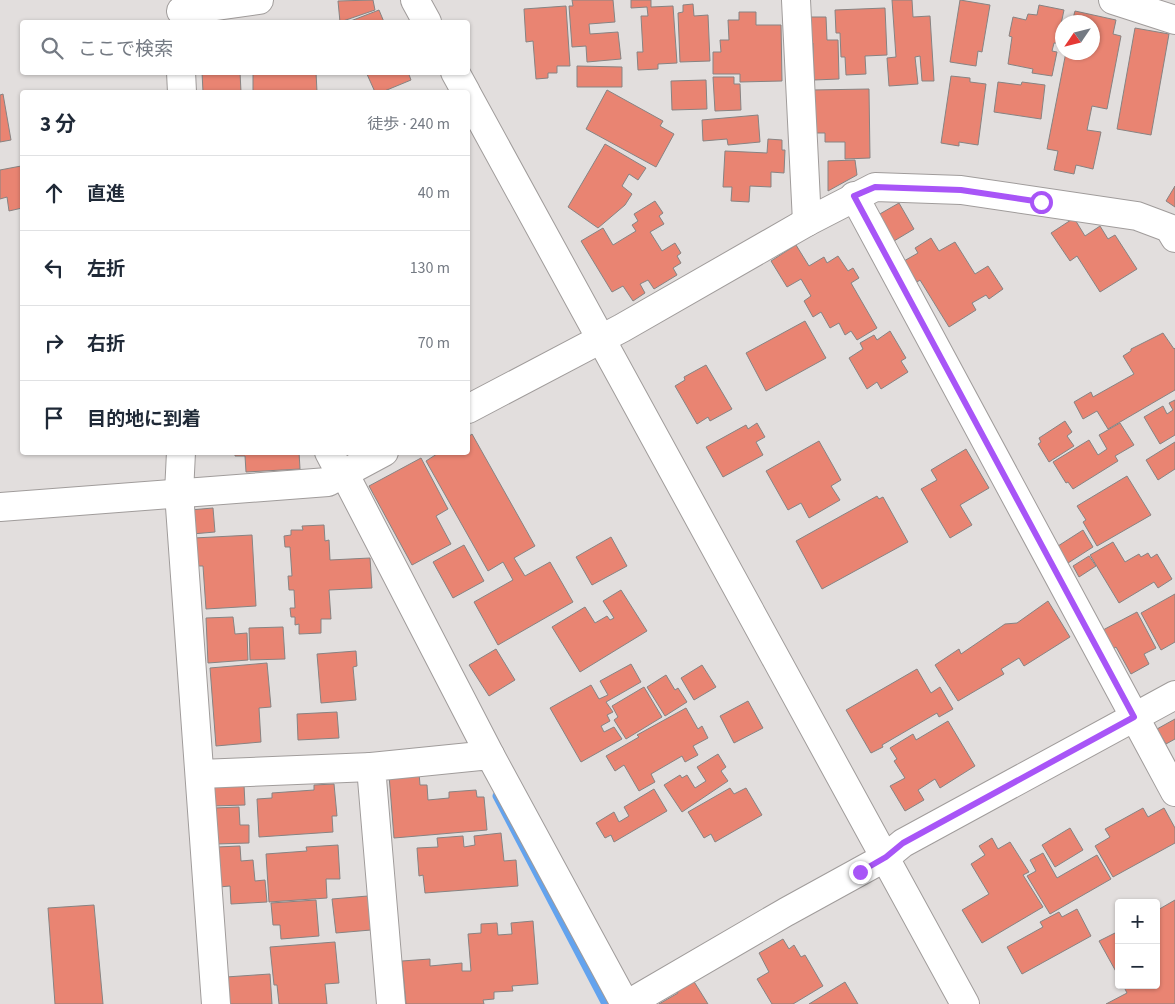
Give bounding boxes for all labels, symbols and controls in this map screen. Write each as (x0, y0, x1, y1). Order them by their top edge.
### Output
north arrow (1055, 15, 1100, 60)
search box (20, 20, 470, 75)
icon: search (38, 34, 66, 62)
text: ここで検索 (78, 36, 173, 63)
text: 3 分 (40, 109, 76, 139)
text: 徒歩 · 240 m (367, 113, 450, 135)
icon: ahead (40, 179, 68, 207)
text: 直進 (87, 181, 125, 208)
text: 40 m (418, 182, 450, 204)
route start (1030, 191, 1053, 214)
icon: left (40, 254, 68, 282)
text: 左折 (87, 256, 125, 283)
text: 130 m (410, 257, 450, 279)
icon: right (40, 329, 68, 357)
text: 右折 (87, 331, 125, 358)
text: 70 m (418, 332, 450, 354)
icon: arrive (40, 404, 68, 432)
text: 目的地に到着 (87, 406, 201, 433)
route end (849, 861, 872, 884)
map controls (1115, 899, 1160, 989)
button: + (1115, 899, 1160, 944)
button: − (1115, 944, 1160, 989)

